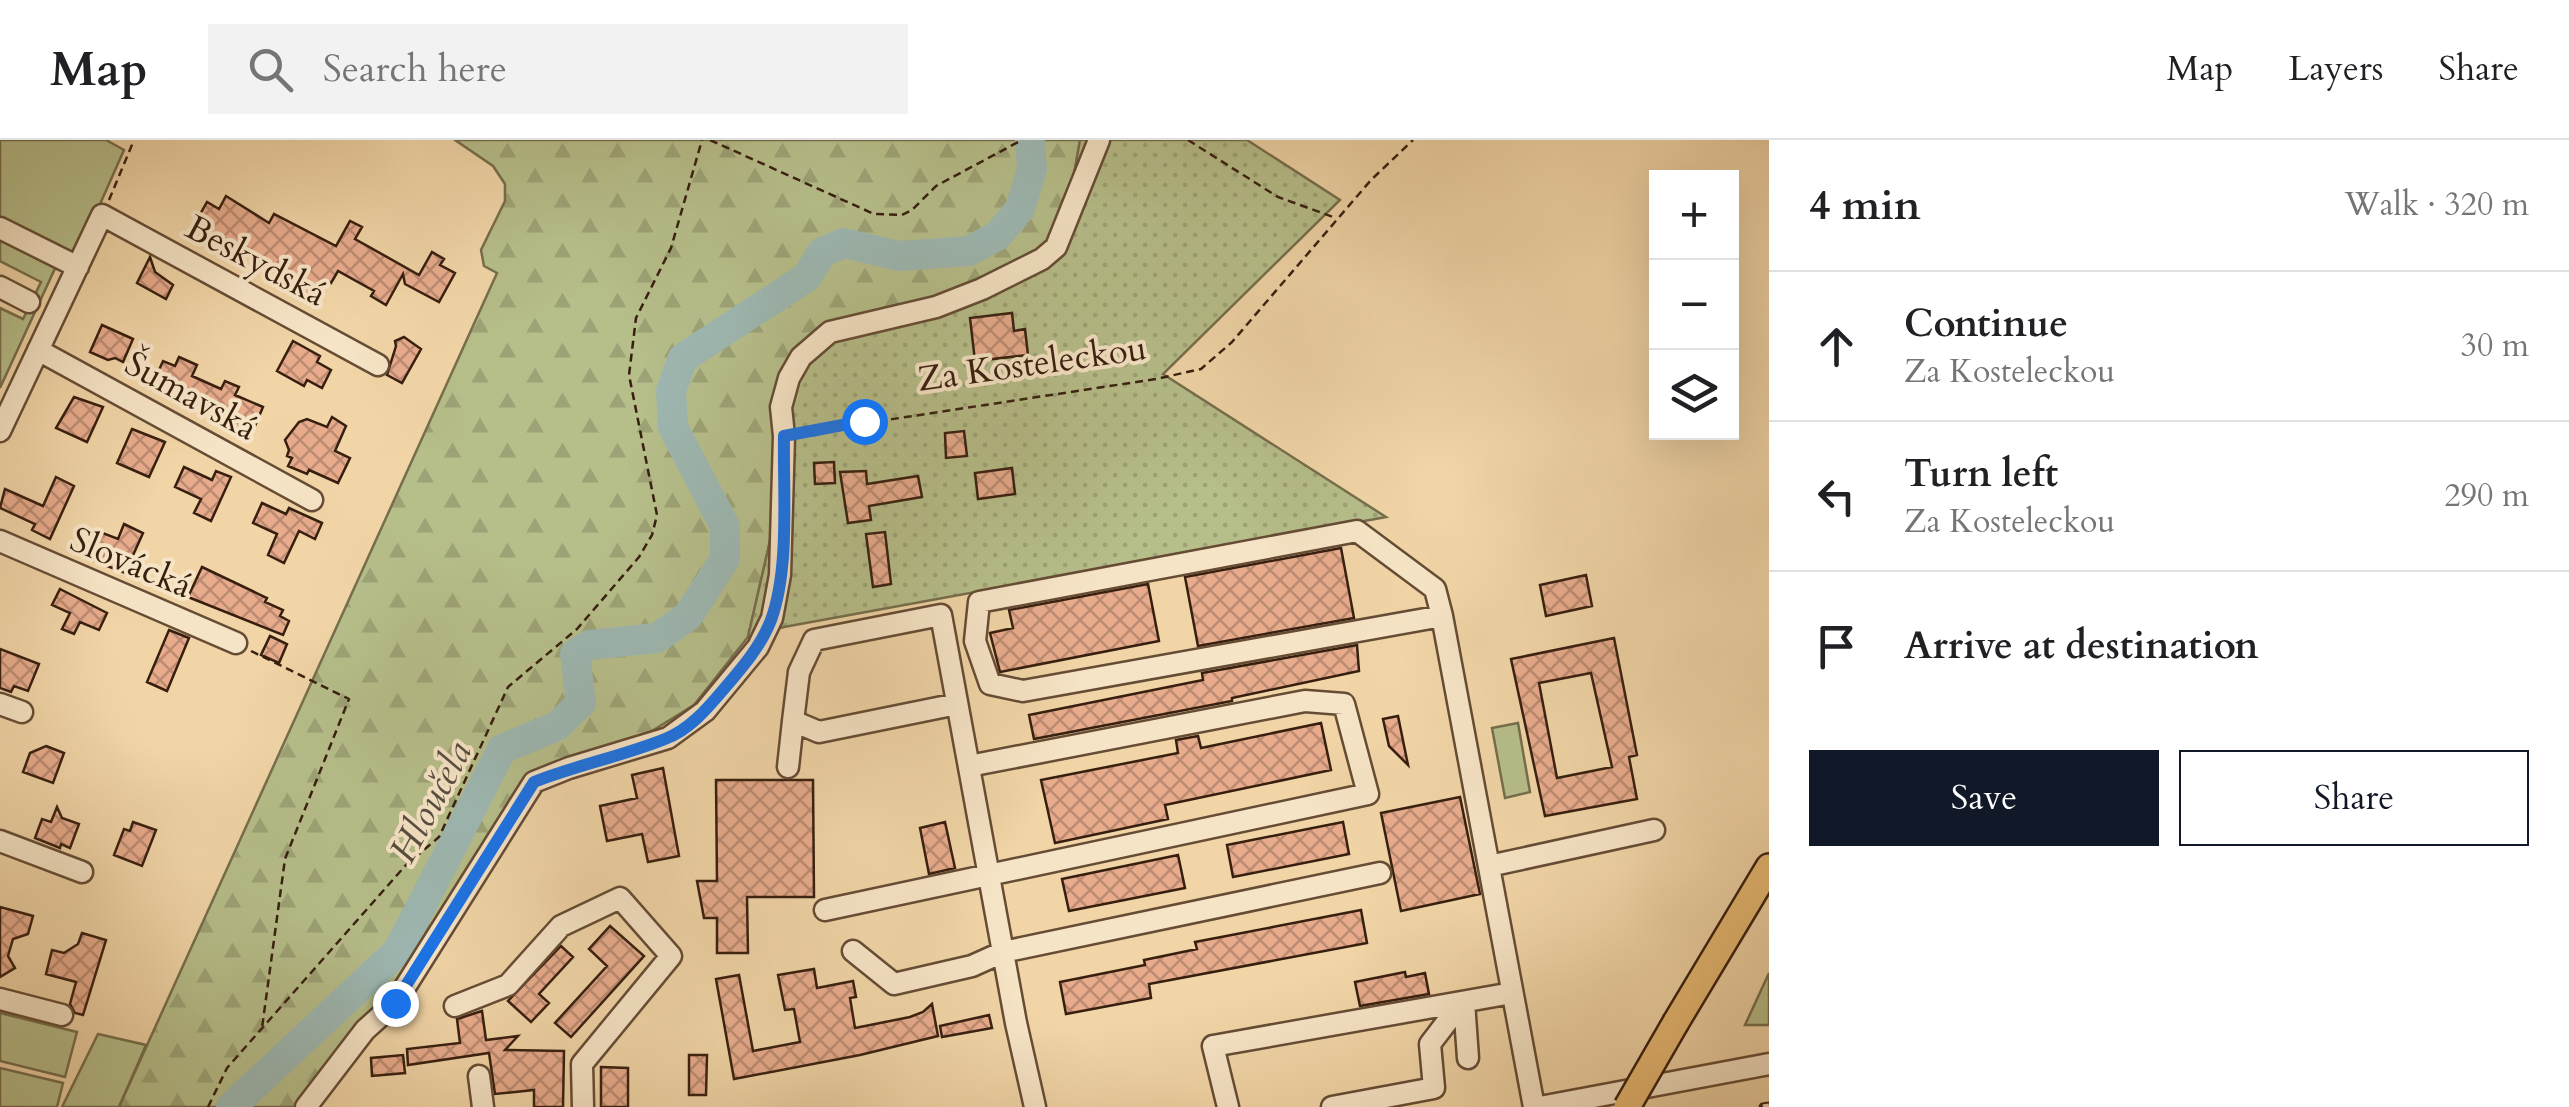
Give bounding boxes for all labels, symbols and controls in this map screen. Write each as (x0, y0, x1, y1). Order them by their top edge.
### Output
search box (208, 24, 908, 114)
text: Map (50, 37, 148, 102)
icon: search (243, 42, 298, 97)
text: Search here (323, 43, 507, 95)
text: Map (2167, 45, 2233, 93)
text: Layers (2288, 45, 2383, 93)
text: Share (2438, 45, 2519, 93)
map controls (1649, 170, 1739, 440)
button: + (1649, 170, 1739, 260)
text: 4 min (1809, 177, 1921, 234)
text: Walk · 320 m (2344, 183, 2529, 227)
street label: Beskydská (177, 204, 335, 318)
button: − (1649, 260, 1739, 350)
text: Continue (1904, 298, 2068, 350)
icon: ahead (1809, 319, 1864, 374)
street label: Za Kosteleckou (914, 324, 1150, 404)
text: 30 m (2461, 324, 2529, 368)
street label: Šumavská (116, 340, 266, 452)
button: layers (1649, 350, 1739, 440)
text: Za Kosteleckou (1904, 350, 2115, 394)
route start (842, 399, 888, 445)
text: Turn left (1904, 448, 2058, 500)
icon: left (1809, 469, 1864, 524)
text: 290 m (2444, 474, 2529, 518)
text: Za Kosteleckou (1904, 500, 2115, 544)
street label: Slovácká (63, 516, 199, 610)
icon: arrive (1809, 619, 1864, 674)
text: Arrive at destination (1904, 620, 2259, 672)
water label: Hloučela (377, 732, 485, 872)
button: Save (1809, 750, 2159, 846)
button: Share (2179, 750, 2529, 846)
route end (373, 981, 419, 1027)

